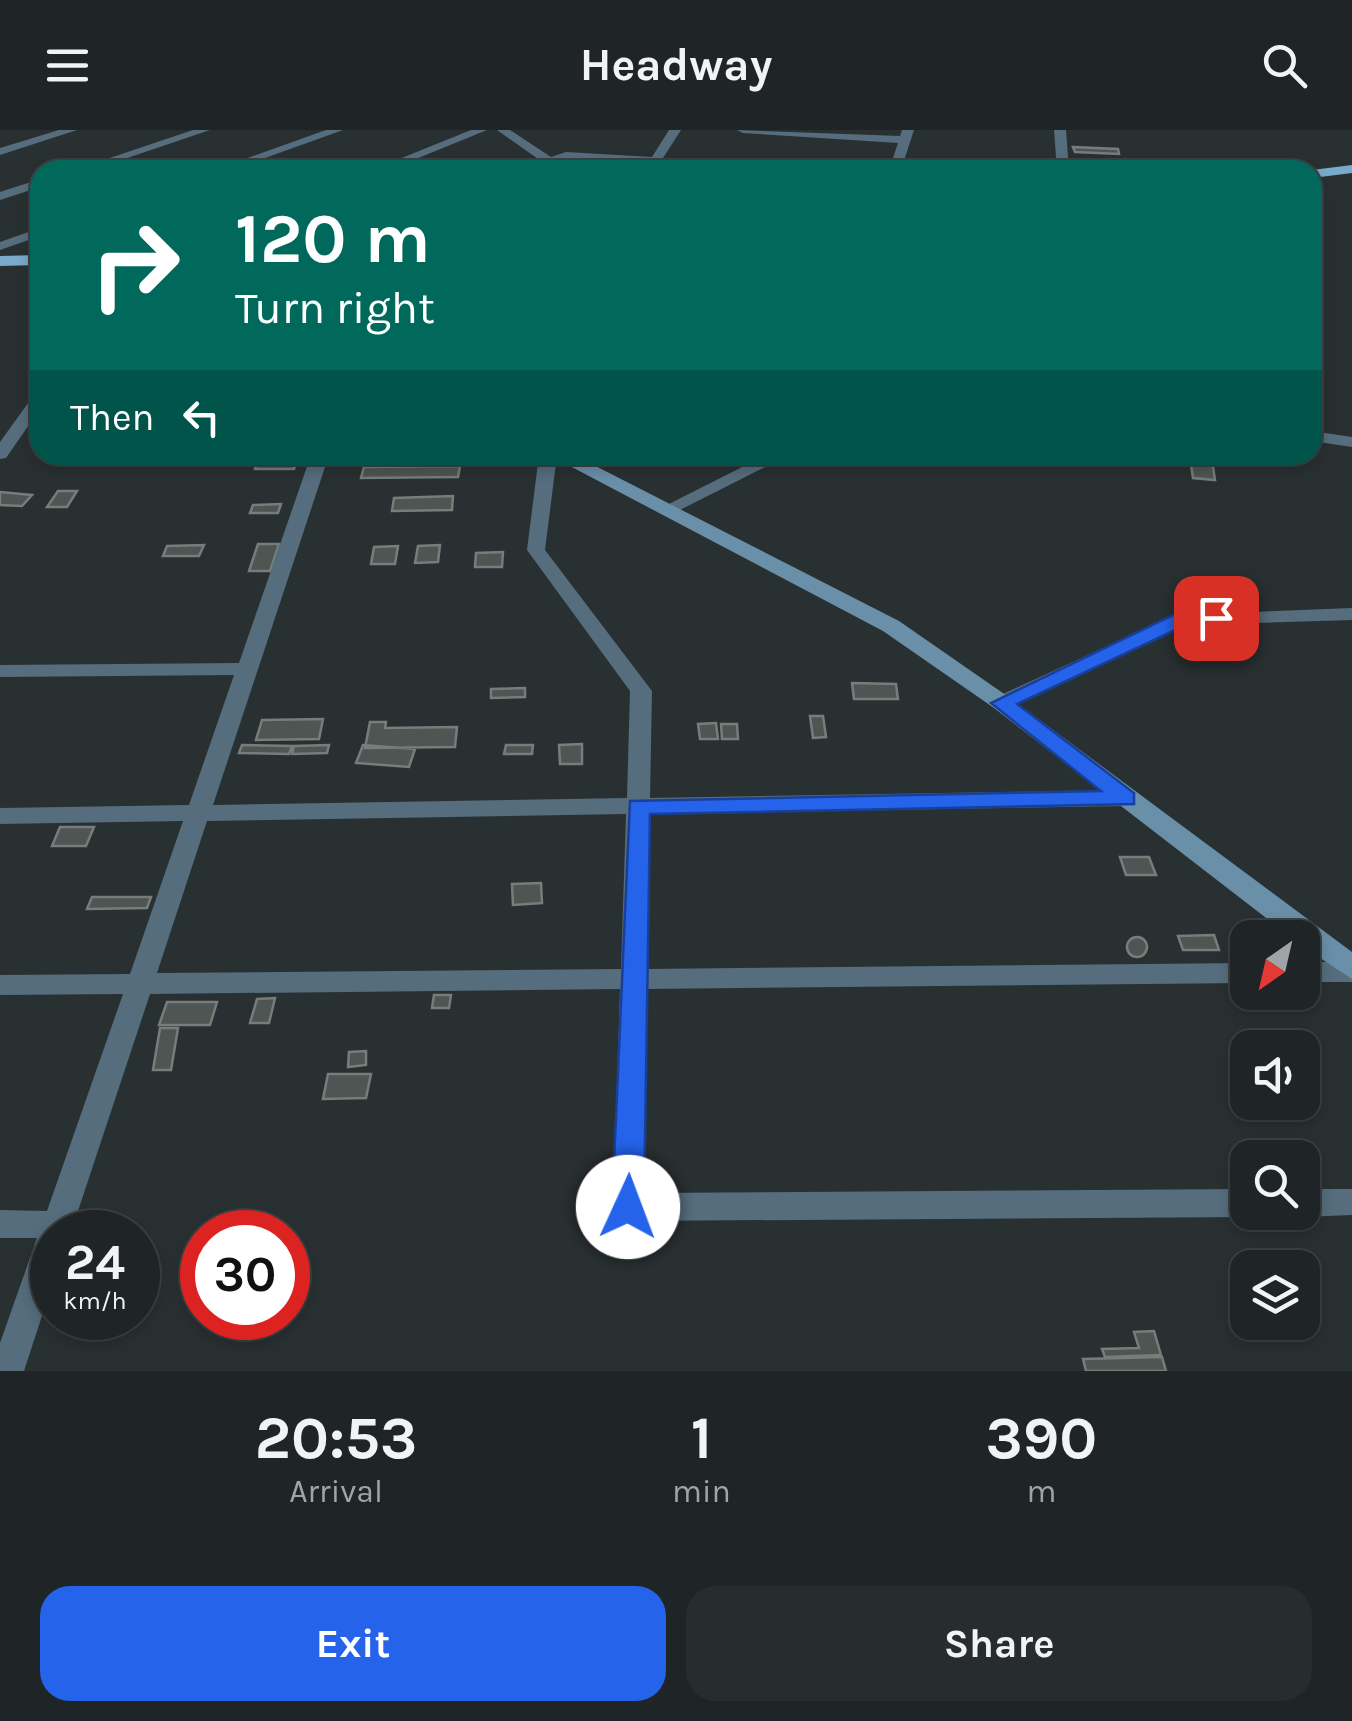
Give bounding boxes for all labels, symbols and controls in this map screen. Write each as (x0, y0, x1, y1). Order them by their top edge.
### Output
icon: menu (40, 38, 95, 93)
icon: search (1257, 38, 1312, 93)
text: Headway (580, 39, 772, 91)
text: 120 m (235, 198, 431, 280)
icon: right (70, 200, 200, 330)
text: Turn right (235, 282, 435, 334)
icon: left (174, 390, 229, 445)
text: Then (70, 395, 154, 440)
pin (1174, 576, 1259, 661)
icon: arrive (1189, 591, 1244, 646)
north arrow (1230, 920, 1320, 1010)
map controls (1230, 920, 1320, 1340)
button: sound (1230, 1030, 1320, 1120)
button: search (1230, 1140, 1320, 1230)
position arrow (576, 1155, 680, 1259)
speed limit sign: 30 (180, 1210, 310, 1340)
text: 24 (65, 1233, 125, 1292)
button: layers (1230, 1250, 1320, 1340)
text: km/h (63, 1286, 127, 1315)
text: 20:53 (255, 1403, 417, 1473)
text: 1 (691, 1403, 712, 1473)
text: 390 (985, 1403, 1097, 1473)
text: Arrival (289, 1473, 383, 1510)
text: min (672, 1473, 731, 1510)
text: m (1026, 1473, 1056, 1510)
button: Exit (40, 1586, 666, 1701)
button: Share (686, 1586, 1312, 1701)

